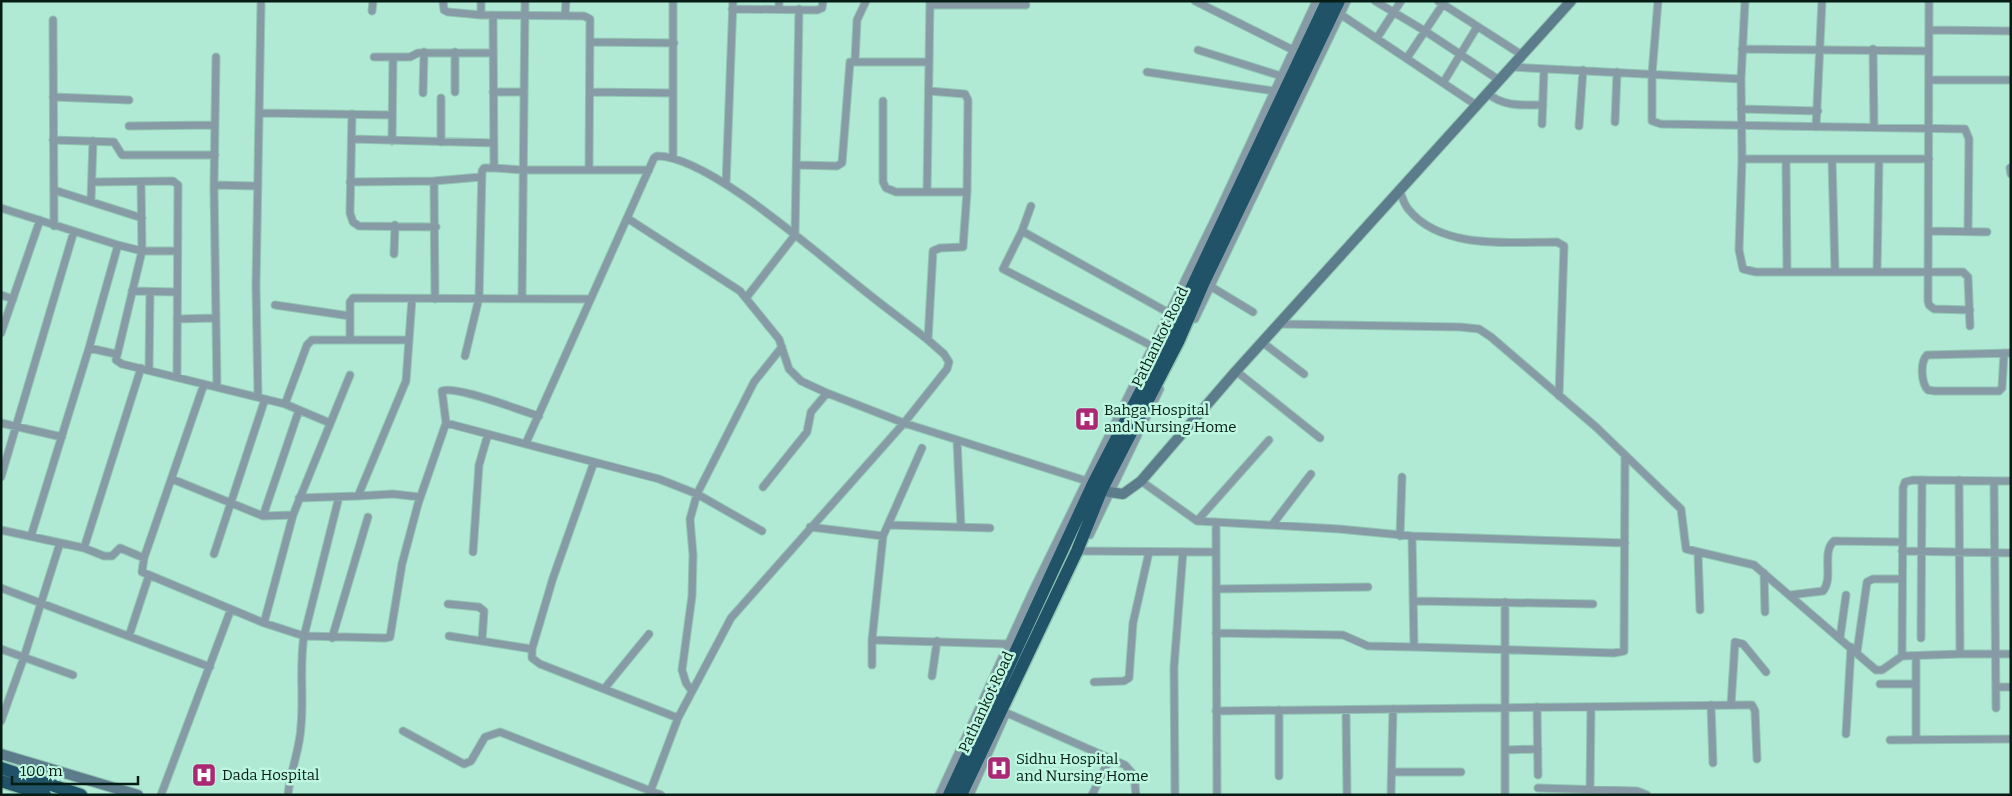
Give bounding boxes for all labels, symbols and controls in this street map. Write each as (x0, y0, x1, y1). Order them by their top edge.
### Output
street label: Pathankot Road (1128, 284, 1192, 390)
place label: Bahga Hospital and Nursing Home (1104, 401, 1237, 436)
hospital icon: Bahga Hospital and Nursing Home (1074, 406, 1100, 432)
street label: Pathankot Road (955, 649, 1017, 755)
place label: Sidhu Hospital and Nursing Home (1016, 750, 1149, 785)
scale bar (12, 754, 139, 786)
hospital icon: Sidhu Hospital and Nursing Home (986, 755, 1012, 781)
text: 100 m (20, 762, 63, 780)
hospital icon: Dada Hospital (191, 762, 217, 788)
place label: Dada Hospital (222, 766, 319, 784)

